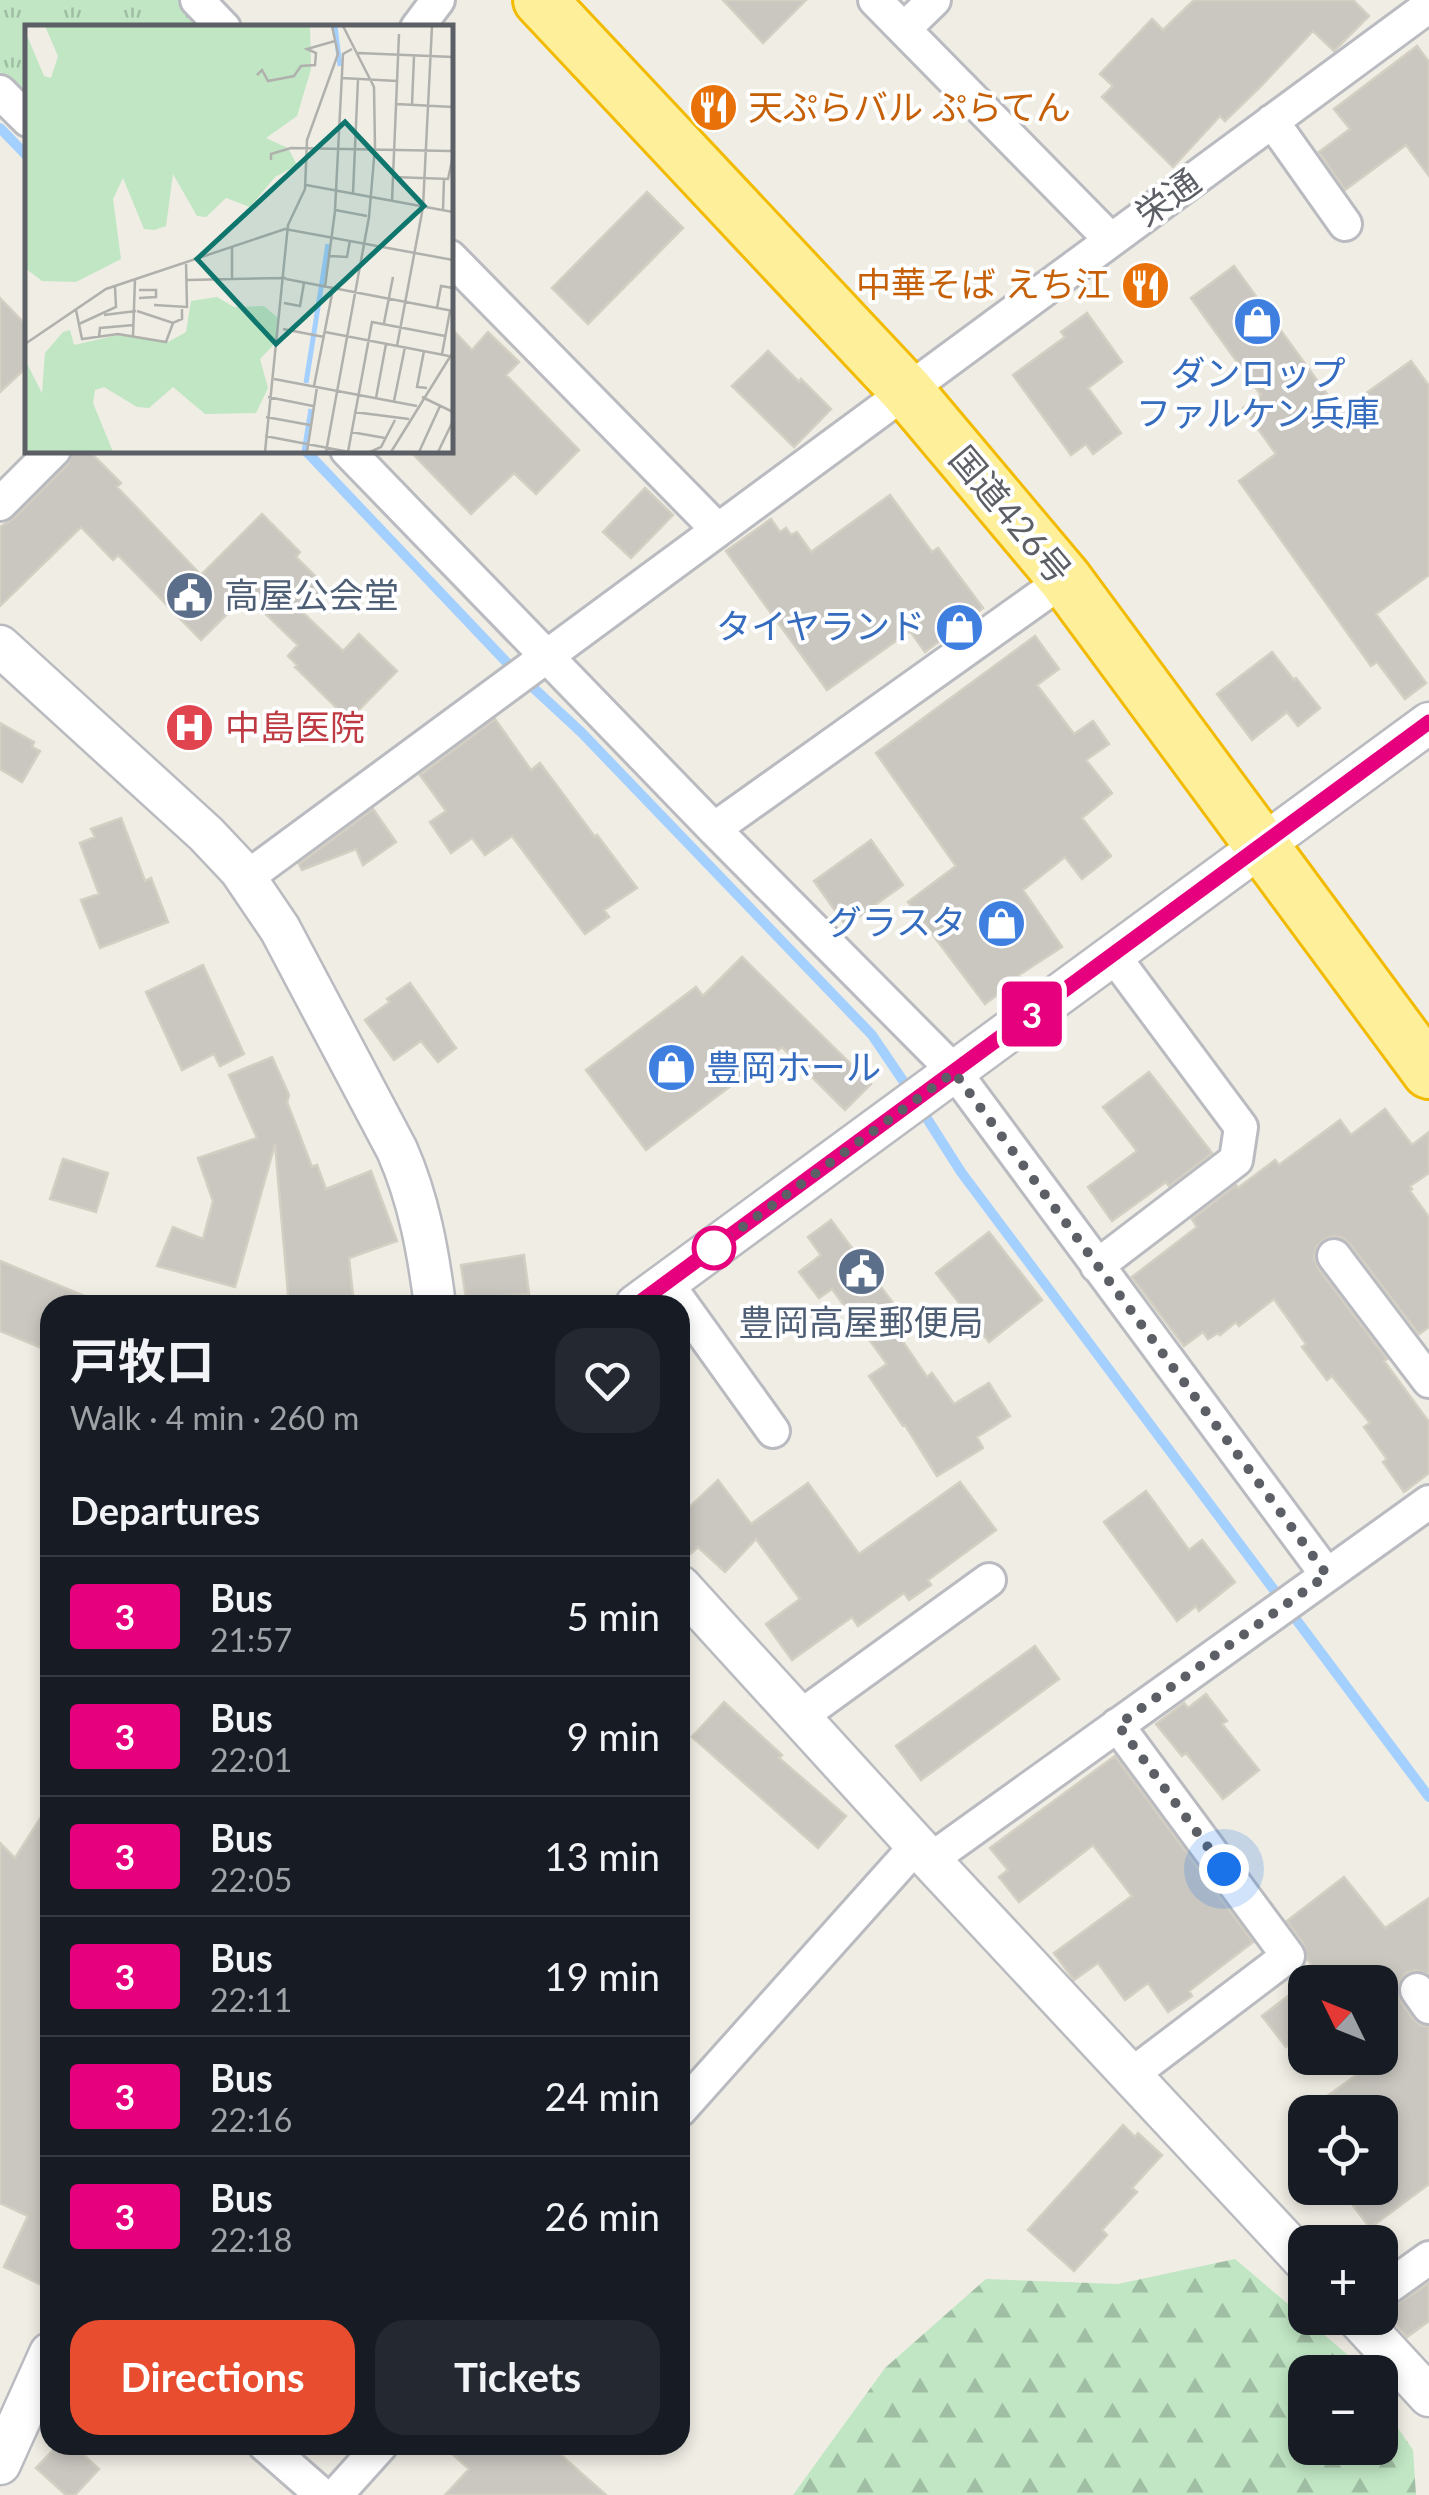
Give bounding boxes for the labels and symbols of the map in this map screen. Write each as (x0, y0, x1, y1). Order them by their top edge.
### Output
inset map (25, 25, 452, 452)
restaurant icon: 天ぷらバル ぷらてん (687, 82, 739, 134)
place label: 天ぷらバル ぷらてん (748, 85, 1071, 127)
street label: 栄通 (1126, 159, 1207, 234)
restaurant icon: 中華そば えち江 (1119, 259, 1171, 311)
place label: 中華そば えち江 (856, 262, 1110, 304)
shop icon: ダンロップ ファルケン兵庫 (1232, 296, 1284, 348)
place label: ダンロップ ファルケン兵庫 (1136, 351, 1380, 433)
street label: 国道426号 (942, 437, 1081, 591)
public building icon: 高屋公会堂 (163, 570, 215, 622)
place label: 高屋公会堂 (224, 573, 399, 615)
shop icon: タイヤランド (934, 601, 986, 653)
place label: タイヤランド (716, 604, 925, 646)
hospital icon: 中島医院 (164, 702, 216, 754)
place label: 中島医院 (225, 705, 365, 747)
shop icon: グラスタ (975, 897, 1027, 949)
place label: グラスタ (827, 900, 966, 942)
line badge: 3 (1000, 982, 1064, 1046)
shop icon: 豊岡ホール (645, 1042, 697, 1094)
place label: 豊岡ホール (706, 1045, 881, 1087)
unlabelled marker (693, 1227, 735, 1269)
public building icon: 豊岡高屋郵便局 (835, 1245, 887, 1297)
place label: 豊岡高屋郵便局 (738, 1300, 984, 1342)
your location (1199, 1844, 1249, 1894)
north arrow (1288, 1965, 1398, 2075)

